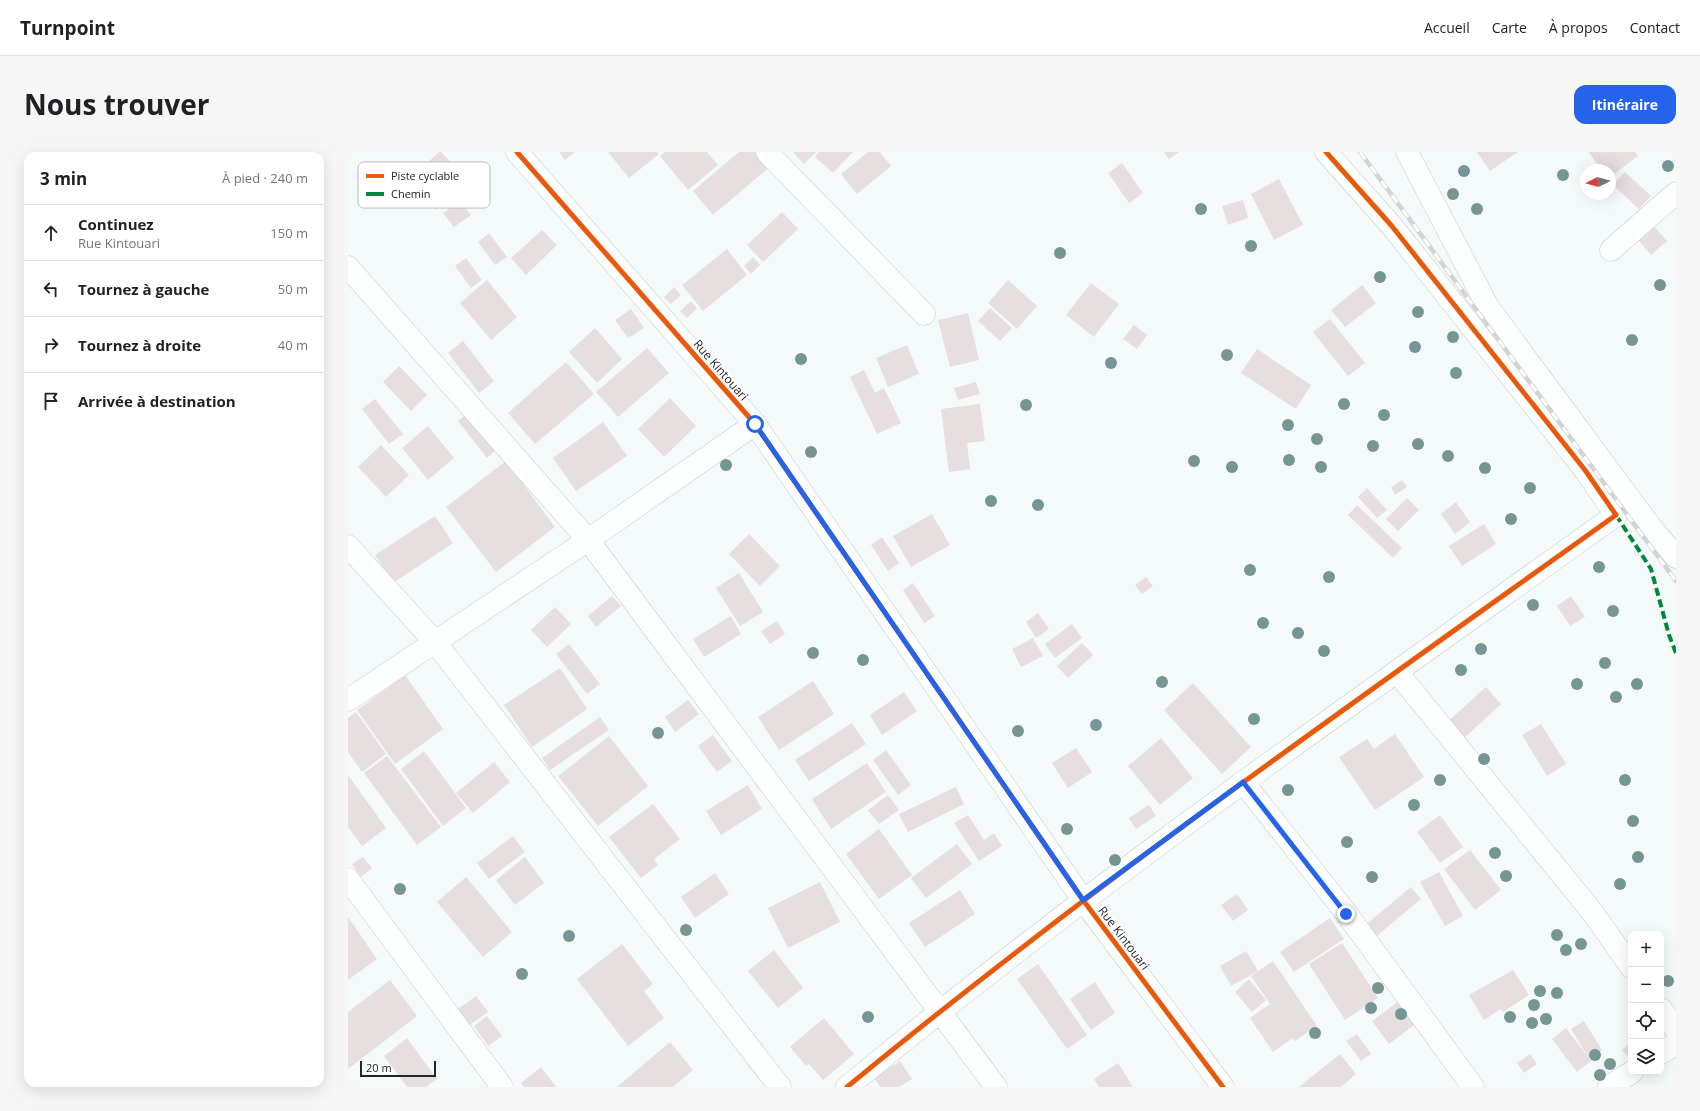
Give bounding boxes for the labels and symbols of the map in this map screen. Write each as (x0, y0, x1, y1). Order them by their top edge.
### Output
legend (358, 162, 490, 208)
north arrow (1580, 164, 1616, 200)
text: Piste cyclable (391, 168, 459, 183)
text: Chemin (391, 186, 431, 201)
street label: Rue Kintouari (690, 336, 752, 404)
route start (746, 415, 764, 433)
street label: Rue Kintouari (1094, 903, 1154, 973)
route end (1337, 905, 1355, 923)
scale bar (360, 1059, 436, 1078)

